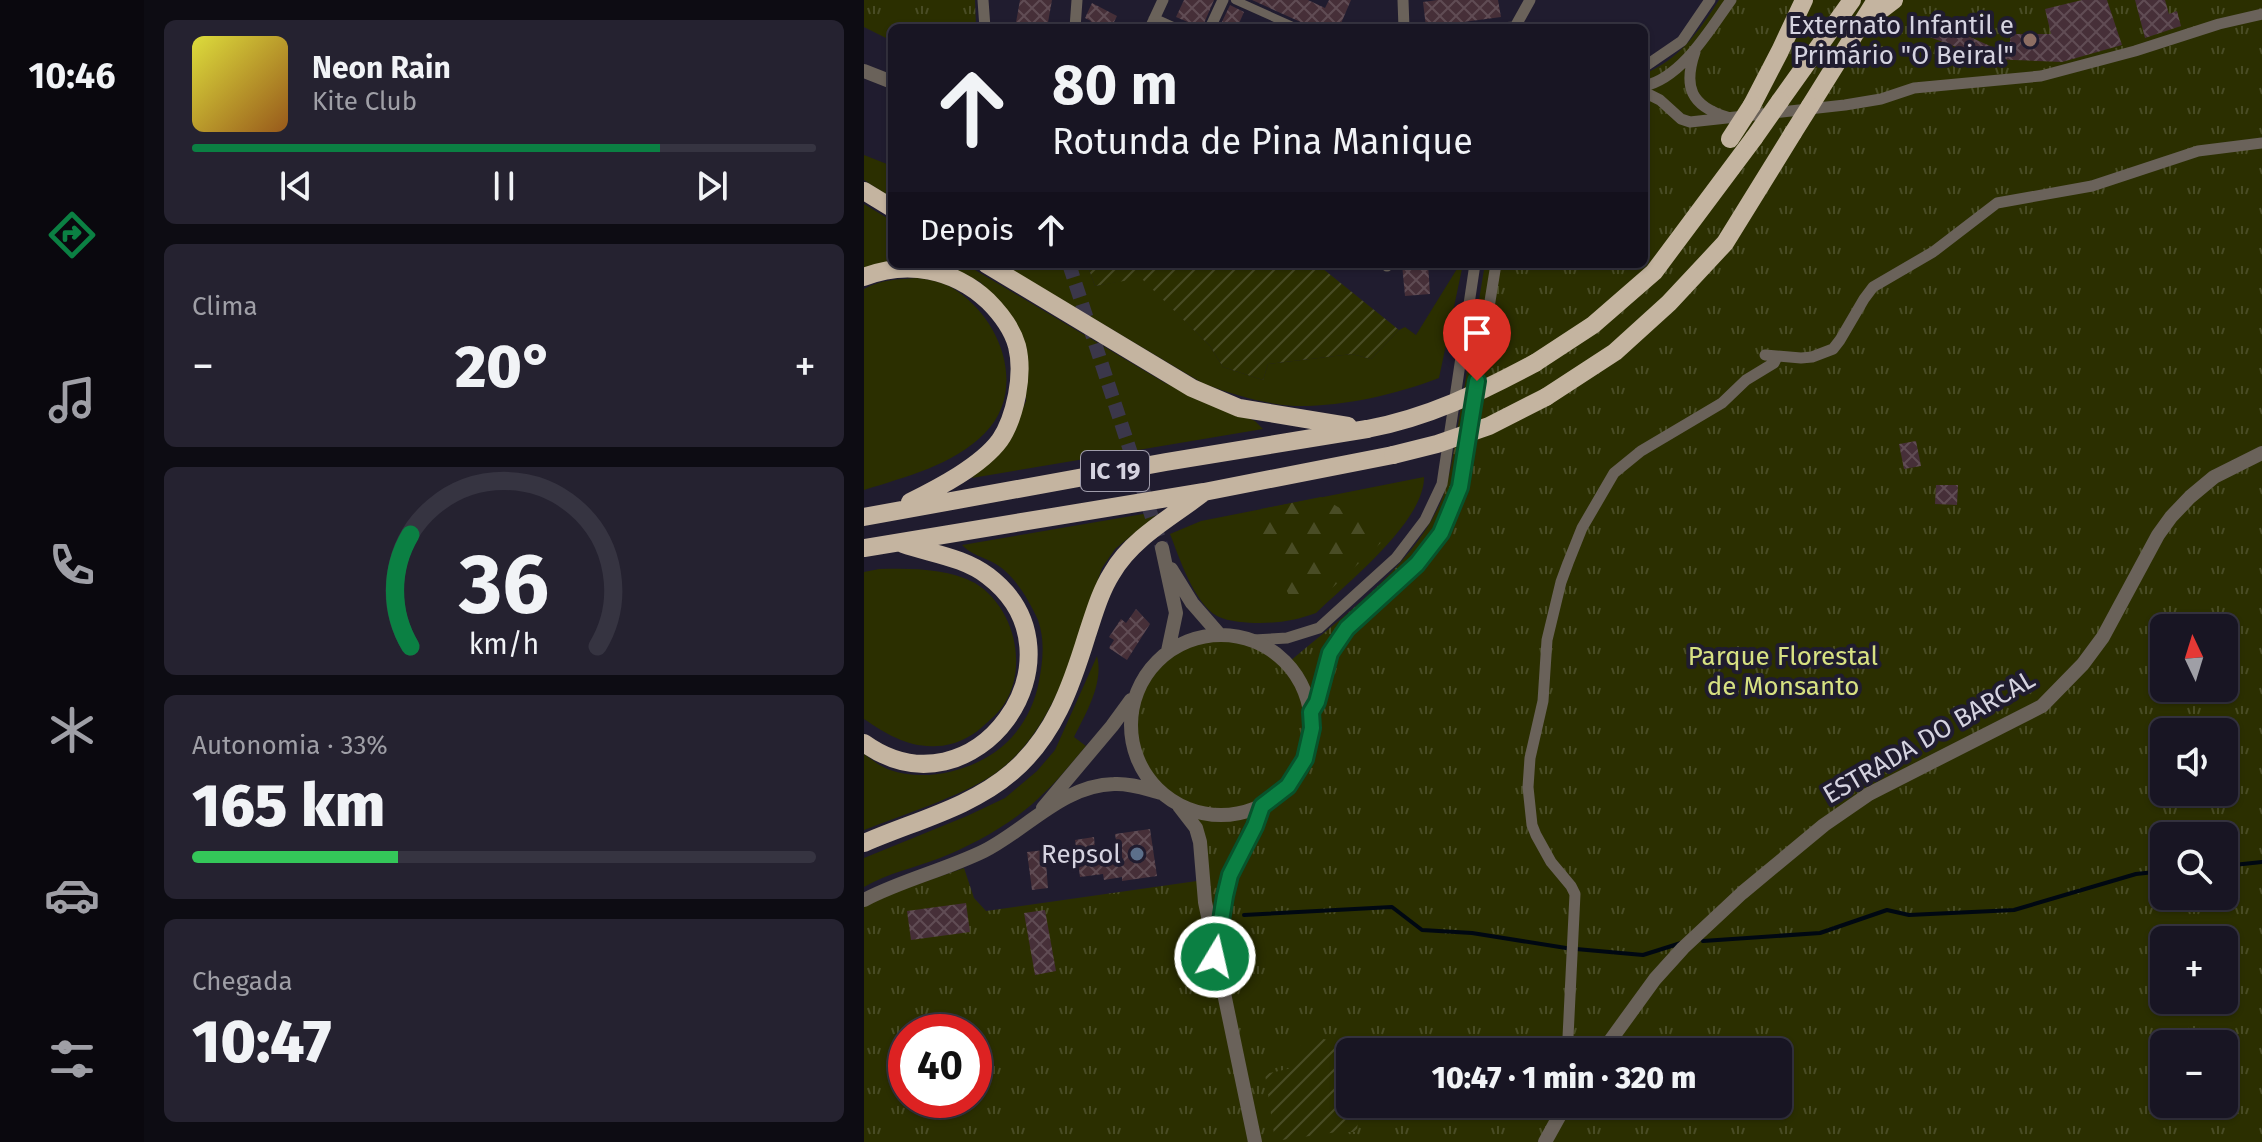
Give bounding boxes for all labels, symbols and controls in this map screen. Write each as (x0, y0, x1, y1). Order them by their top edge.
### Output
place label: Externato Infantil e Primário "O Beiral" (1788, 10, 2014, 71)
marker: Externato Infantil e Primário "O Beiral" (2021, 31, 2039, 49)
text: Neon Rain (312, 50, 451, 86)
text: 80 m (1052, 52, 1178, 119)
text: 10:46 (29, 54, 115, 98)
icon: ahead (920, 56, 1024, 160)
text: Kite Club (312, 86, 417, 117)
text: Rotunda de Pina Manique (1052, 120, 1473, 164)
icon: previous (274, 164, 318, 208)
icon: pause (482, 164, 526, 208)
icon: next (690, 164, 734, 208)
icon: directions (44, 207, 100, 263)
icon: ahead (1029, 208, 1073, 252)
text: Depois (920, 212, 1013, 248)
text: Clima (192, 291, 258, 322)
pin (1443, 299, 1511, 381)
icon: arrive (1455, 311, 1499, 355)
text: 20° (455, 331, 553, 403)
text: − (192, 340, 214, 393)
text: + (794, 340, 816, 393)
icon: music (44, 372, 100, 428)
road number: IC 19 (1081, 451, 1149, 491)
text: 36 (458, 535, 549, 635)
icon: phone (44, 537, 100, 593)
north arrow (2150, 614, 2238, 702)
map controls (2150, 614, 2238, 1118)
text: km/h (469, 627, 539, 662)
park label: Parque Florestal de Monsanto (1688, 641, 1879, 702)
street label: ESTRADA DO BARCAL (1817, 664, 2041, 810)
icon: climate (44, 702, 100, 758)
button: sound (2150, 718, 2238, 806)
text: Autonomia · 33% (192, 730, 388, 761)
text: 165 km (192, 770, 385, 842)
button: search (2150, 822, 2238, 910)
place label: Repsol (1041, 839, 1121, 870)
marker: Repsol (1128, 845, 1146, 863)
icon: car (44, 867, 100, 923)
position arrow (1173, 915, 1257, 999)
button: + (2150, 926, 2238, 1014)
text: Chegada (192, 966, 293, 997)
text: 10:47 (192, 1006, 331, 1078)
speed limit sign: 40 (888, 1014, 992, 1118)
button: − (2150, 1030, 2238, 1118)
icon: filters (44, 1031, 100, 1087)
text: 10:47 · 1 min · 320 m (1432, 1060, 1696, 1096)

